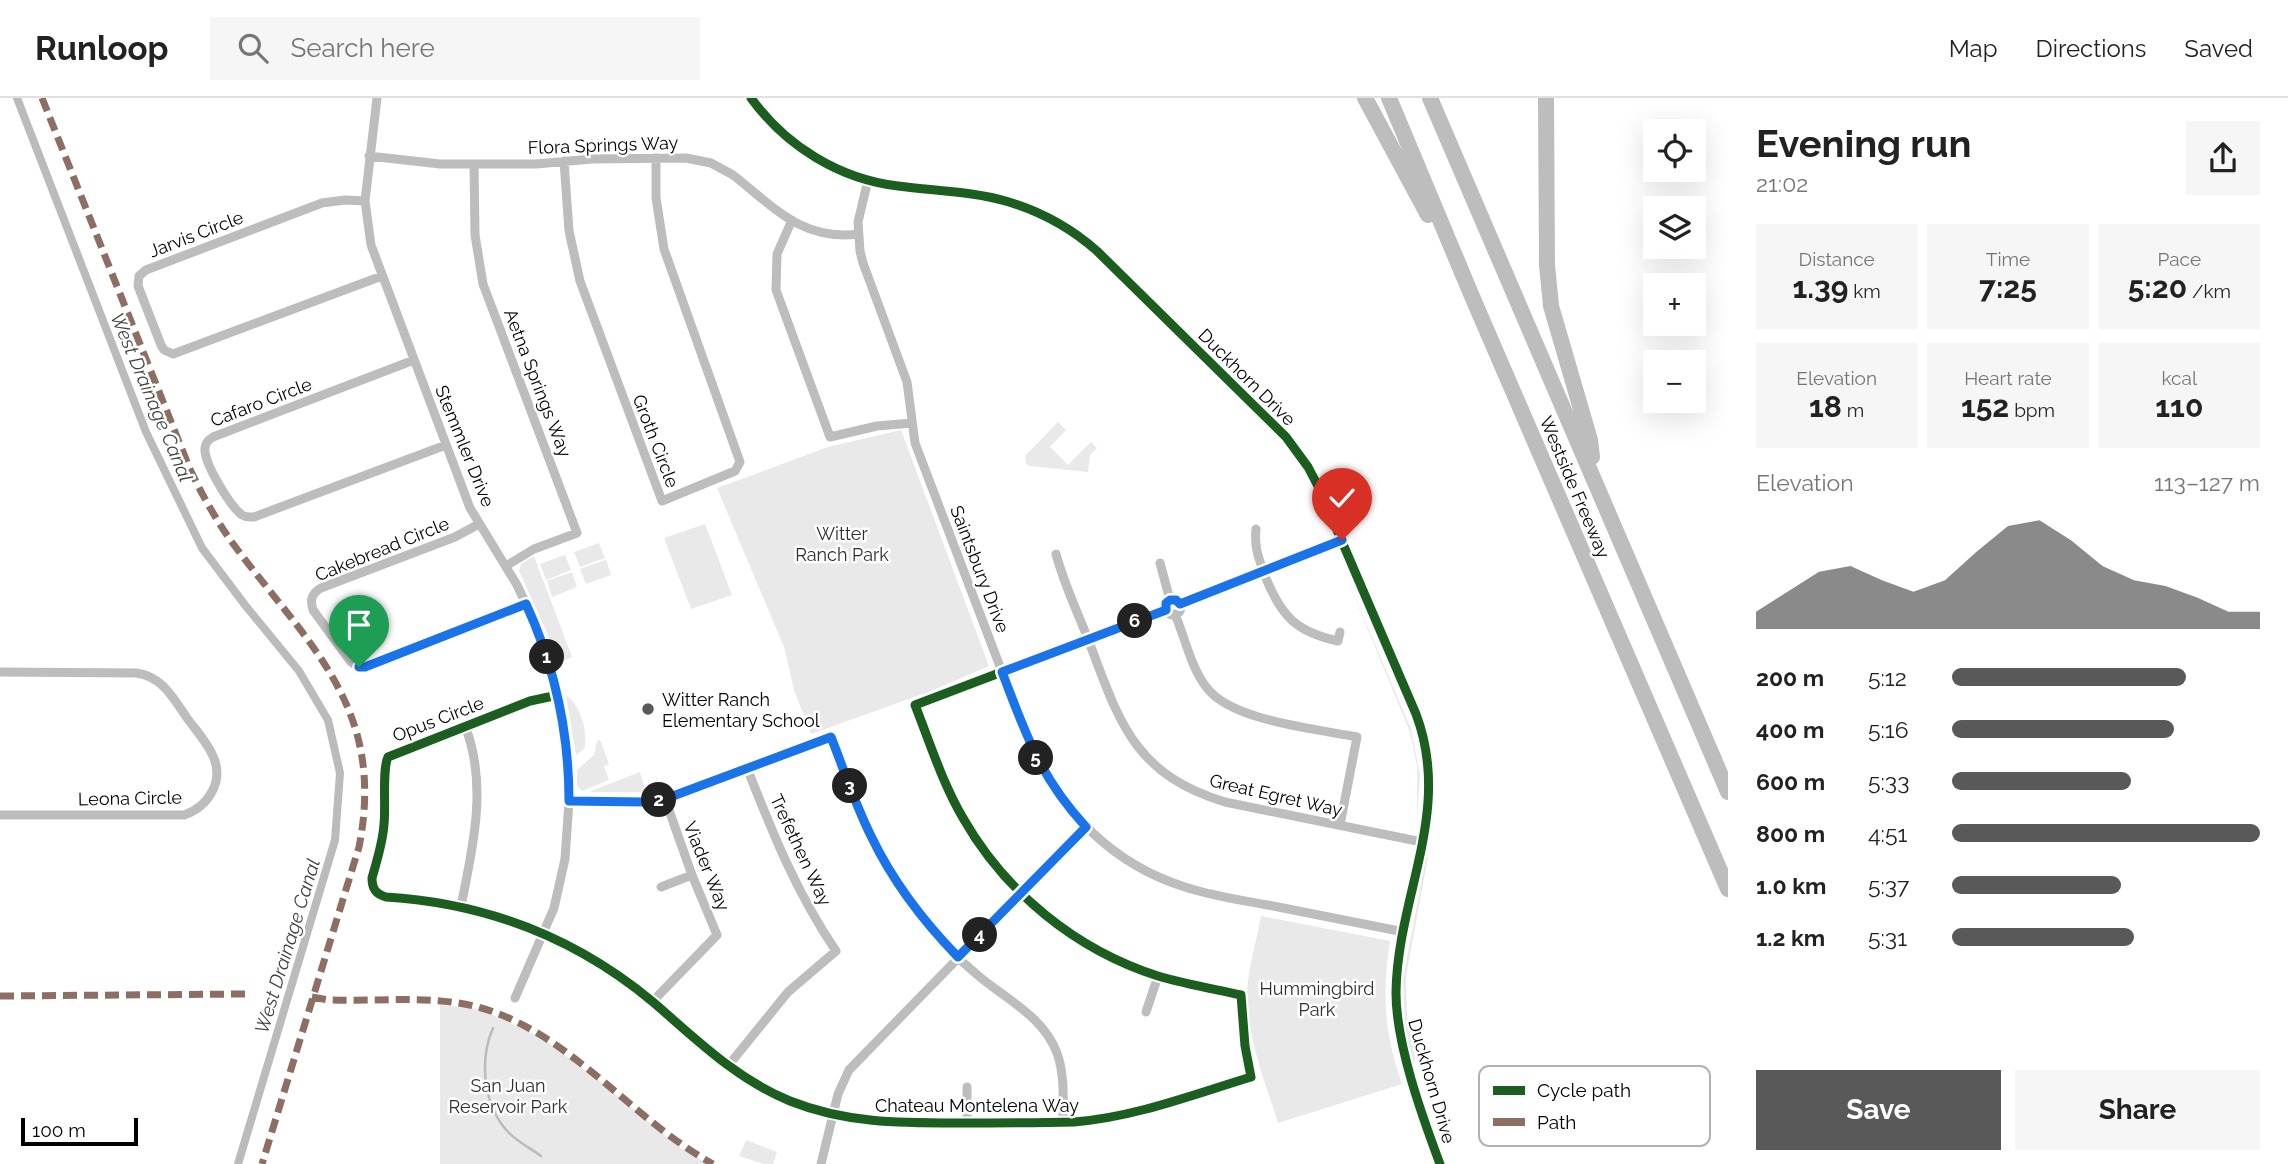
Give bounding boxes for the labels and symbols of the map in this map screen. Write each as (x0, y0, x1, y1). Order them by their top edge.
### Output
street label: Flora Springs Way (527, 132, 679, 158)
street label: Jarvis Circle (146, 206, 246, 262)
street label: Aetna Springs Way (500, 306, 576, 460)
water label: West Drainage Canal (106, 309, 198, 485)
street label: Duckhorn Drive (1194, 324, 1300, 430)
street label: Cafaro Circle (207, 373, 315, 431)
street label: Stemmler Drive (431, 382, 499, 510)
street label: Groth Circle (629, 391, 684, 491)
street label: Westside Freeway (1536, 413, 1615, 561)
pin (1312, 468, 1372, 540)
street label: Saintsbury Drive (946, 502, 1014, 636)
street label: Cakebread Circle (312, 512, 452, 585)
park label: Witter Ranch Park (795, 523, 889, 565)
pin (329, 595, 389, 667)
pin: 6 (1118, 603, 1152, 638)
pin: 1 (530, 640, 564, 674)
place label: Witter Ranch Elementary School (662, 689, 820, 731)
street label: Opus Circle (389, 692, 487, 746)
marker: Witter Ranch Elementary School (640, 701, 656, 717)
pin: 5 (1018, 740, 1054, 776)
pin: 3 (832, 768, 868, 804)
street label: Great Egret Way (1208, 770, 1345, 821)
pin: 2 (642, 782, 676, 818)
street label: Leona Circle (78, 787, 183, 809)
street label: Trefethen Way (766, 791, 836, 909)
street label: Viader Way (680, 818, 735, 914)
water label: West Drainage Canal (250, 856, 324, 1036)
pin: 4 (962, 918, 998, 952)
park label: Hummingbird Park (1260, 978, 1374, 1020)
street label: Duckhorn Drive (1404, 1016, 1460, 1146)
legend (1479, 1066, 1710, 1146)
park label: San Juan Reservoir Park (449, 1075, 568, 1117)
text: Cycle path (1537, 1079, 1631, 1101)
street label: Chateau Montelena Way (875, 1095, 1079, 1116)
text: Path (1537, 1111, 1576, 1133)
scale bar (21, 1115, 138, 1147)

